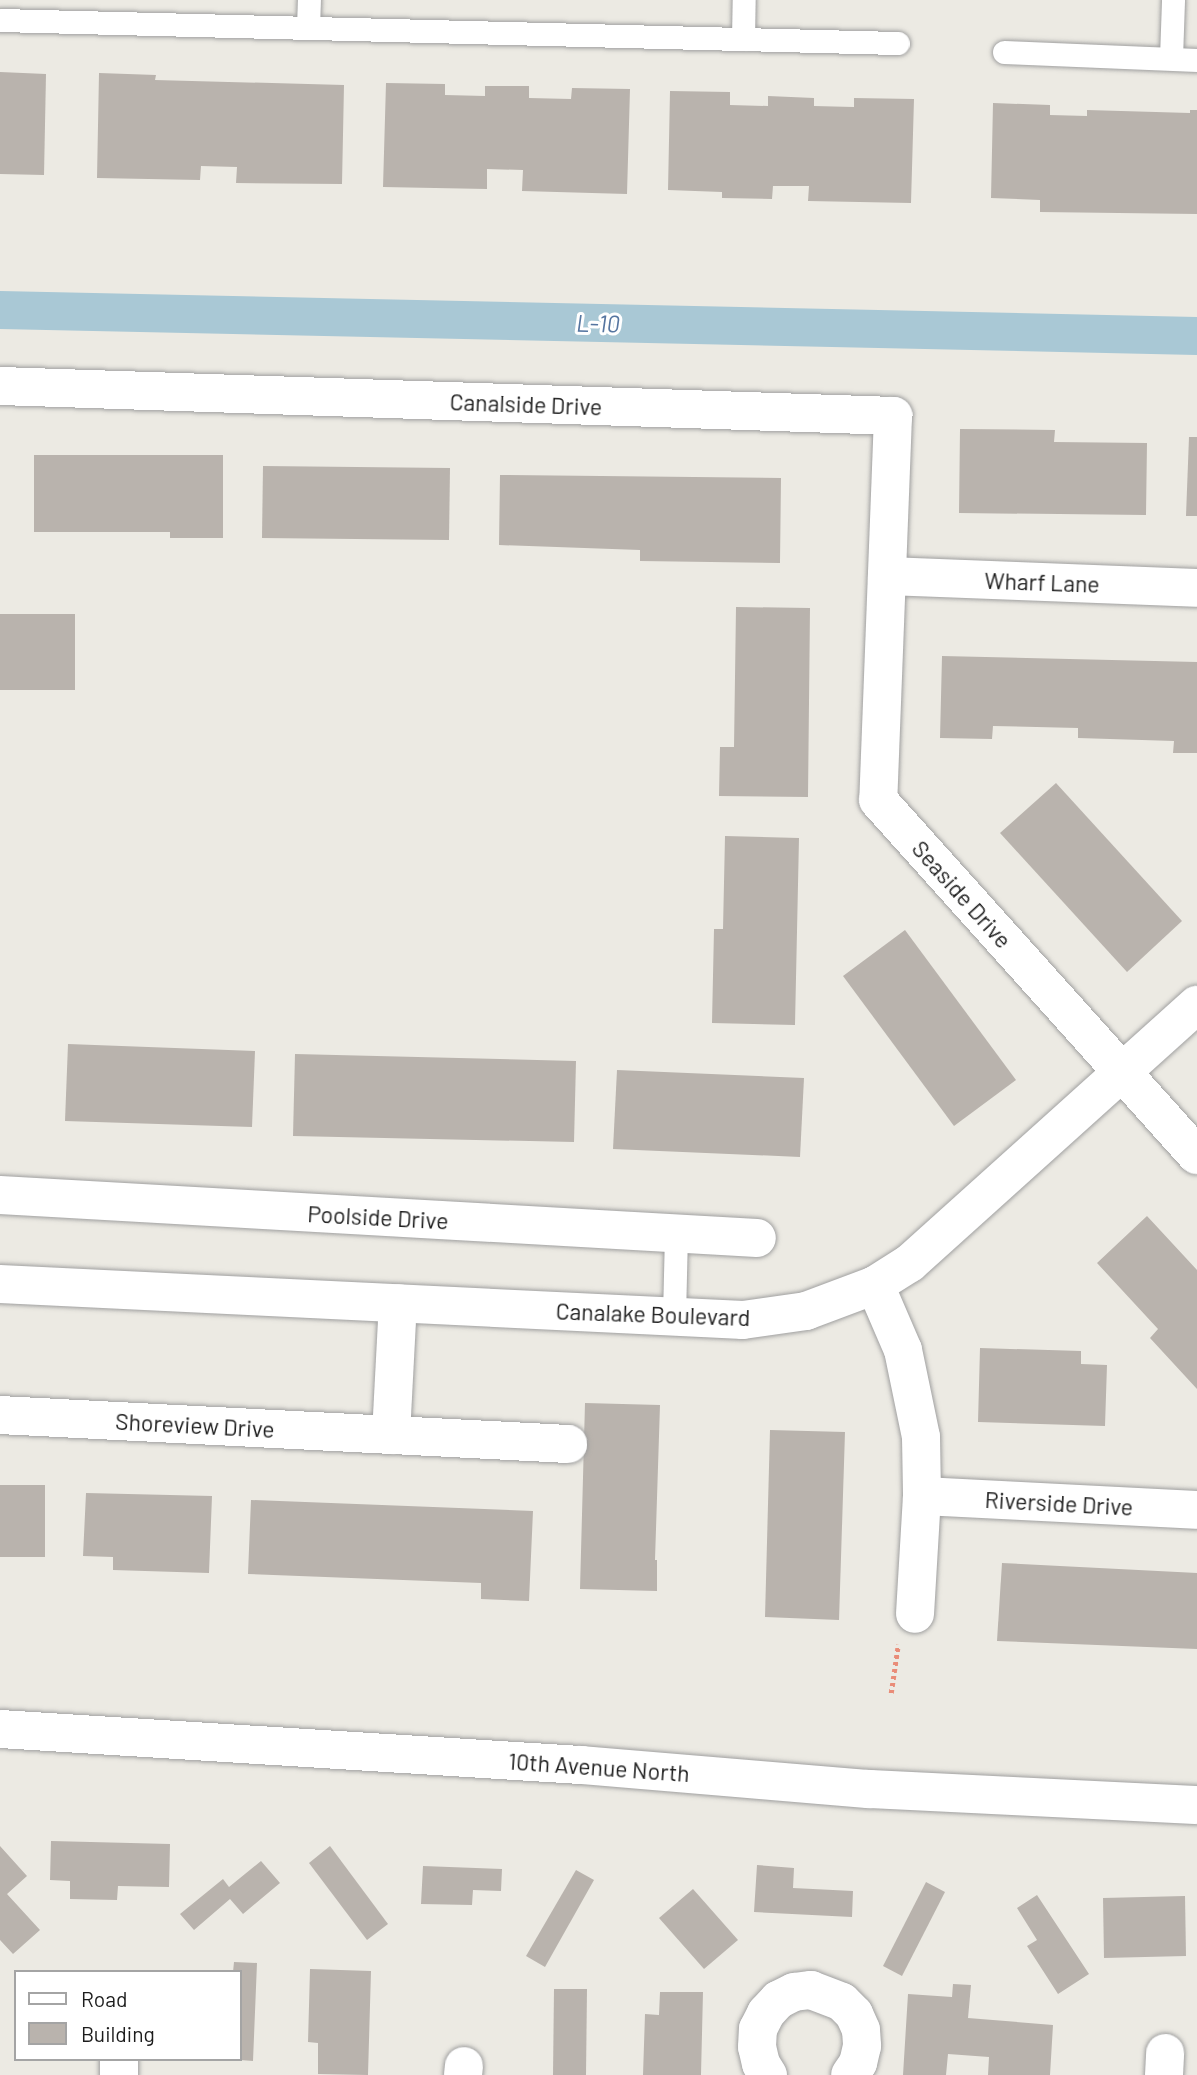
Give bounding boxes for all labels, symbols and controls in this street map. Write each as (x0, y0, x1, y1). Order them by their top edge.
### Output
water label: L-10 (576, 308, 620, 338)
street label: Canalside Drive (449, 388, 603, 420)
street label: Wharf Lane (984, 566, 1100, 598)
street label: Seaside Drive (907, 835, 1017, 953)
street label: Poolside Drive (307, 1200, 449, 1234)
street label: Canalake Boulevard (555, 1297, 751, 1331)
street label: Shoreview Drive (115, 1407, 275, 1443)
street label: Riverside Drive (984, 1485, 1134, 1521)
street label: 10th Avenue North (507, 1747, 691, 1787)
legend (14, 1970, 242, 2061)
text: Road (81, 1986, 127, 2011)
text: Building (81, 2021, 155, 2046)

